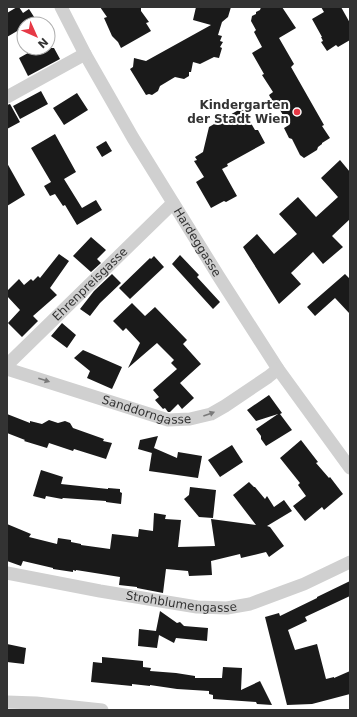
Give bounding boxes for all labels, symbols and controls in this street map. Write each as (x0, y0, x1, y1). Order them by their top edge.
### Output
north arrow (16, 16, 56, 56)
text: N (35, 35, 51, 51)
place label: Kindergarten der Stadt Wien (187, 98, 289, 126)
marker: Kindergarten der Stadt Wien (292, 107, 302, 117)
street label: Hardeggasse (171, 205, 224, 279)
street label: Ehrenpreisgasse (50, 244, 130, 324)
one-way arrow (38, 378, 50, 384)
street label: Sanddorngasse (100, 392, 192, 428)
one-way arrow (204, 410, 216, 416)
street label: Strohblumengasse (125, 588, 238, 615)

